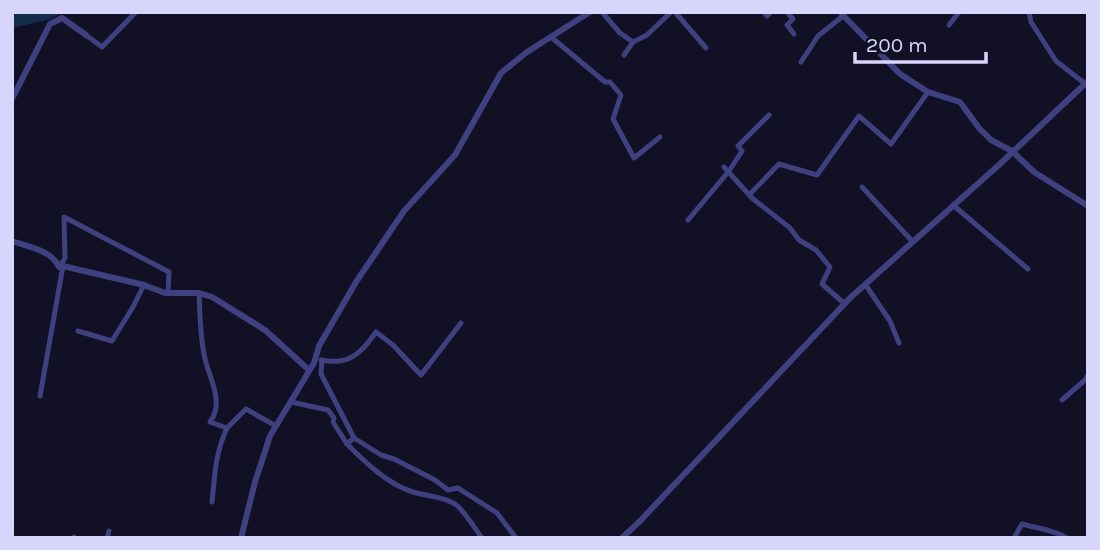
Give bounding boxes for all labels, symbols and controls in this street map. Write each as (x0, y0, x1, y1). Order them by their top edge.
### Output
scale bar (855, 21, 986, 65)
text: 200 m (866, 33, 928, 57)

